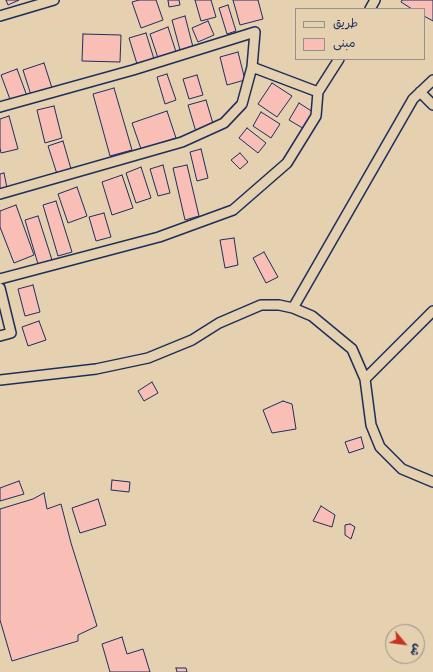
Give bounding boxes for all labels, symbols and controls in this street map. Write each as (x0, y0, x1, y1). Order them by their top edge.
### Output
legend (295, 8, 425, 60)
text: طريق (333, 16, 358, 33)
text: مبنى (333, 36, 356, 53)
north arrow (385, 624, 425, 664)
text: ش (405, 640, 425, 659)

